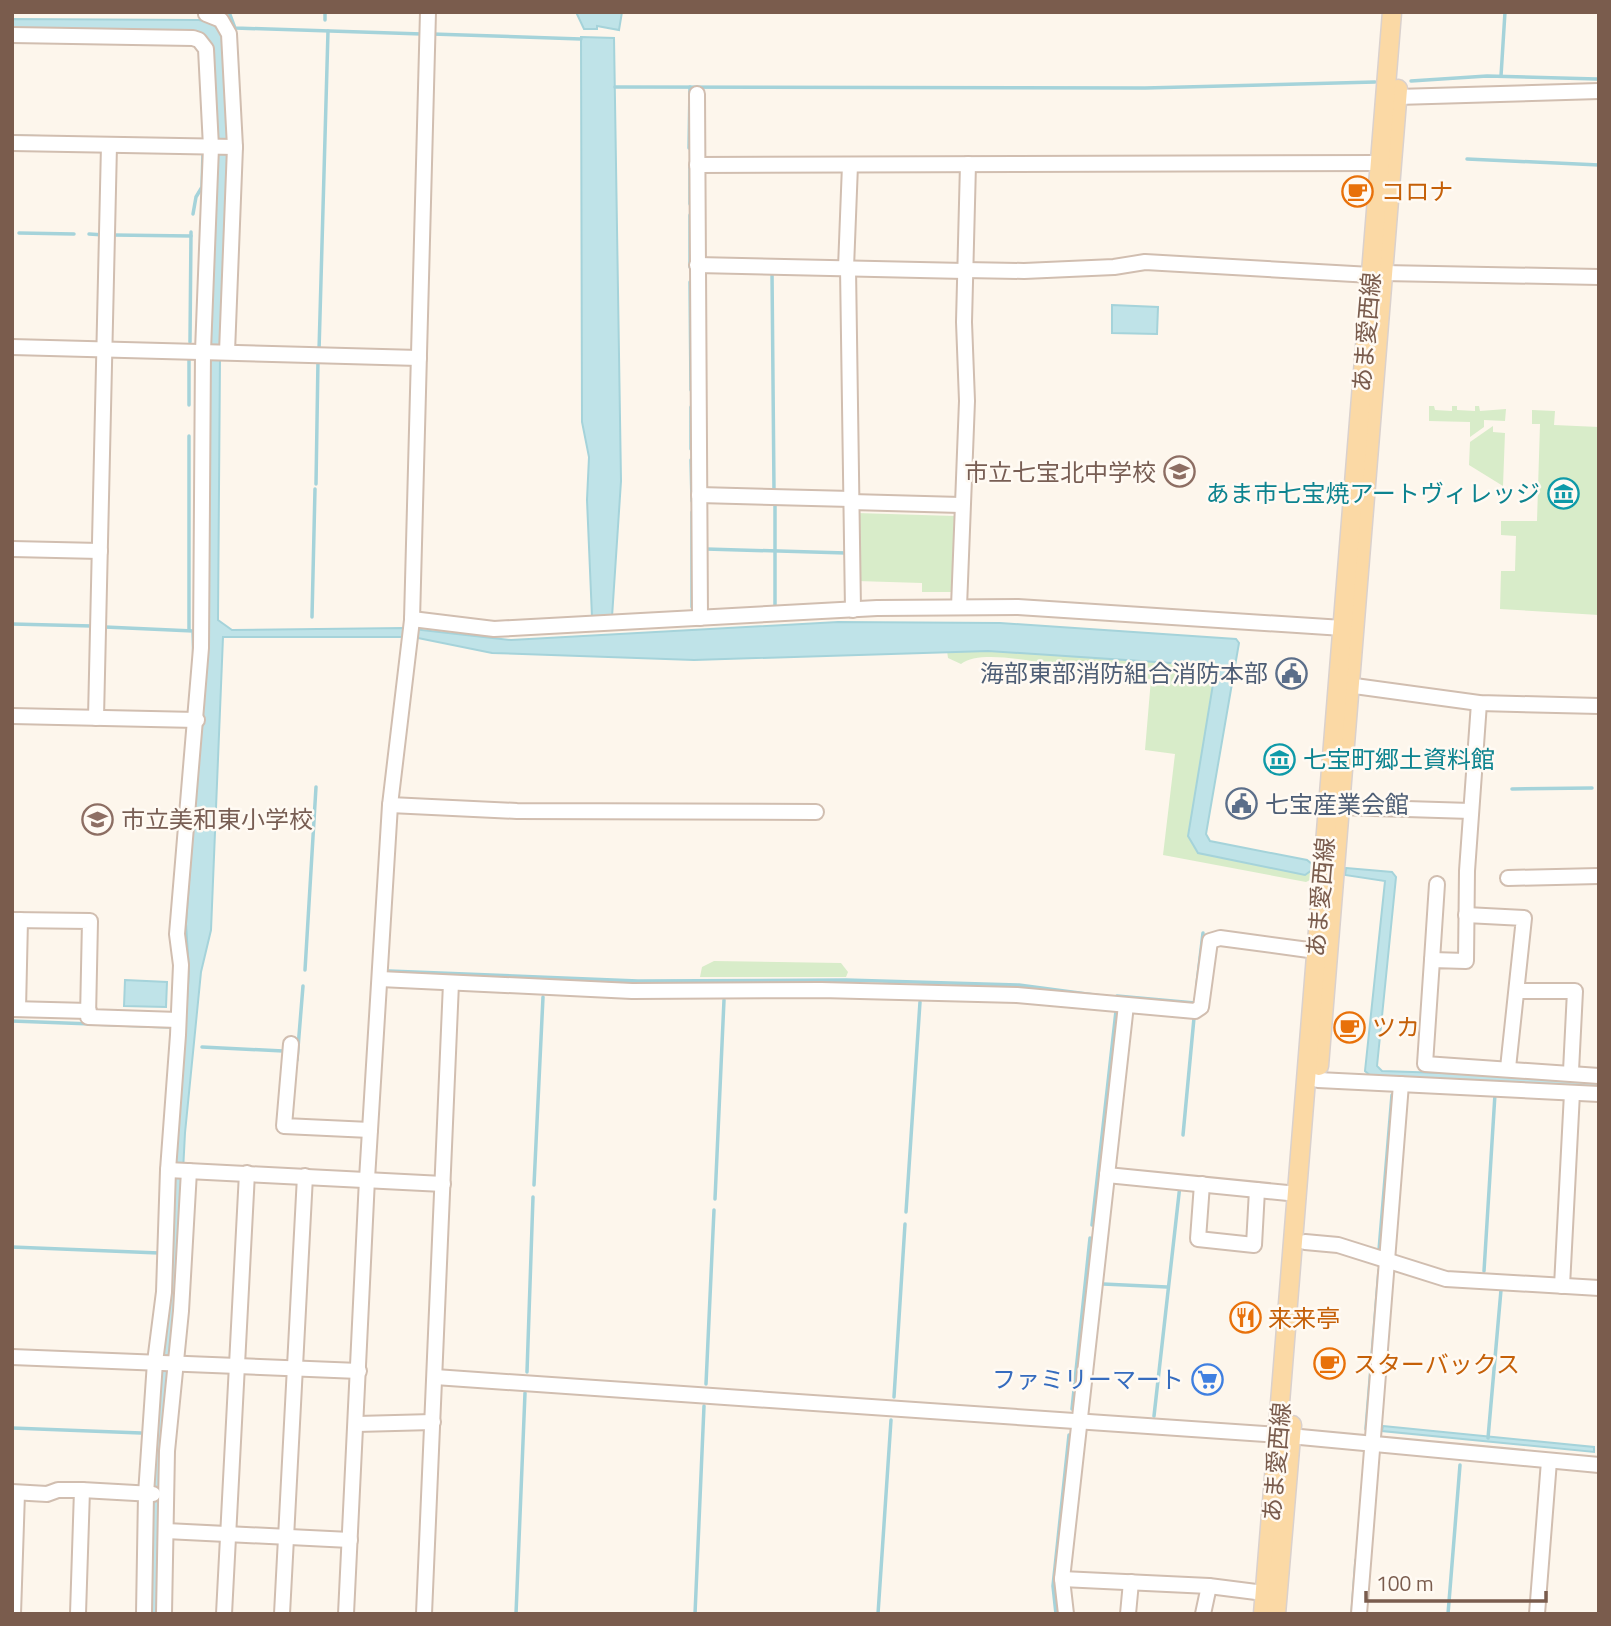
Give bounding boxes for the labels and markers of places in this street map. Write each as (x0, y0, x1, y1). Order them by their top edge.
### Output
place label: コロナ (1381, 173, 1453, 209)
cafe icon: コロナ (1341, 174, 1375, 208)
place label: 市立七宝北中学校 (964, 454, 1156, 490)
school or university icon: 市立七宝北中学校 (1162, 455, 1196, 489)
place label: あま市七宝焼アートヴィレッジ (1205, 475, 1540, 511)
museum icon: あま市七宝焼アートヴィレッジ (1546, 476, 1580, 510)
place label: 海部東部消防組合消防本部 (980, 655, 1268, 691)
public building icon: 海部東部消防組合消防本部 (1274, 656, 1308, 690)
place label: 七宝町郷土資料館 (1303, 741, 1495, 777)
museum icon: 七宝町郷土資料館 (1263, 742, 1297, 776)
place label: 七宝産業会館 (1265, 786, 1409, 822)
public building icon: 七宝産業会館 (1225, 787, 1259, 821)
place label: 市立美和東小学校 (121, 801, 313, 837)
school or university icon: 市立美和東小学校 (81, 802, 115, 836)
place label: ツカ (1372, 1009, 1420, 1045)
cafe icon: ツカ (1332, 1010, 1366, 1044)
place label: 来来亭 (1268, 1300, 1340, 1336)
restaurant icon: 来来亭 (1228, 1301, 1262, 1335)
place label: スターバックス (1353, 1346, 1520, 1382)
cafe icon: スターバックス (1313, 1347, 1347, 1381)
place label: ファミリーマート (992, 1361, 1184, 1397)
supermarket icon: ファミリーマート (1190, 1362, 1224, 1396)

